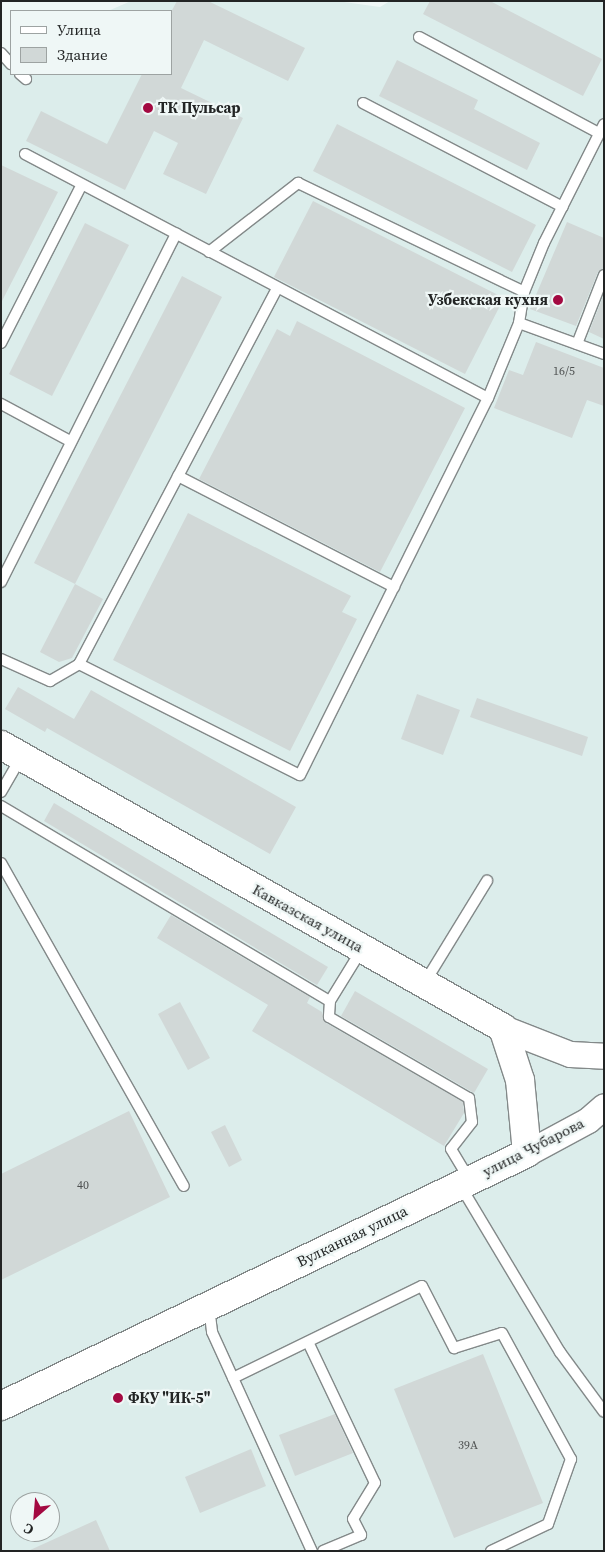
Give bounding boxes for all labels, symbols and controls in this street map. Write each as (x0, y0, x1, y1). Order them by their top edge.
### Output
legend (10, 10, 172, 75)
text: Улица (57, 19, 101, 40)
text: Здание (57, 44, 108, 65)
place label: ТК Пульсар (158, 99, 240, 117)
marker: ТК Пульсар (142, 102, 154, 114)
place label: Узбекская кухня (428, 291, 548, 309)
marker: Узбекская кухня (552, 294, 564, 306)
house number: 16/5 (553, 365, 575, 379)
street label: Кавказская улица (249, 880, 367, 956)
street label: улица Чубарова (479, 1114, 587, 1180)
house number: 40 (77, 1179, 89, 1193)
street label: Вулканная улица (294, 1201, 410, 1271)
place label: ФКУ "ИК-5" (128, 1389, 211, 1407)
marker: ФКУ "ИК-5" (112, 1392, 124, 1404)
house number: 39А (458, 1439, 478, 1453)
north arrow (10, 1492, 60, 1542)
text: С (20, 1519, 37, 1540)

